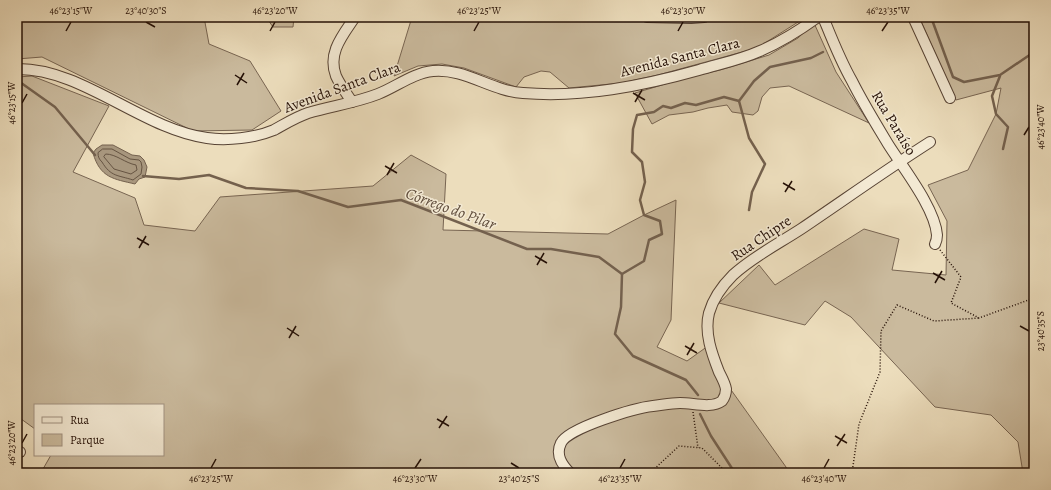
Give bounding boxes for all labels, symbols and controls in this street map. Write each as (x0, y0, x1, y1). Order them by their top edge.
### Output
text: 46°23'15"W (50, 4, 93, 17)
text: 23°40'30"S (125, 4, 167, 17)
text: 46°23'20"W (252, 4, 298, 17)
text: 46°23'25"W (457, 4, 502, 17)
text: 46°23'30"W (661, 4, 706, 17)
text: 46°23'35"W (866, 4, 910, 17)
street label: Avenida Santa Clara (617, 32, 742, 82)
street label: Avenida Santa Clara (280, 57, 403, 118)
text: 46°23'15"W (5, 81, 18, 124)
street label: Rua Paraíso (867, 87, 921, 159)
text: 46°23'40"W (1034, 104, 1047, 150)
water label: Córrego do Pilar (402, 182, 499, 236)
street label: Rua Chipre (727, 210, 795, 265)
text: 23°40'35"S (1034, 311, 1047, 351)
legend (34, 404, 164, 456)
text: Rua (70, 412, 89, 428)
text: 46°23'20"W (5, 420, 18, 466)
text: Parque (70, 432, 105, 448)
text: 46°23'25"W (189, 472, 234, 485)
text: 46°23'30"W (393, 472, 438, 485)
text: 23°40'25"S (499, 472, 539, 485)
text: 46°23'35"W (598, 472, 642, 485)
text: 46°23'40"W (802, 472, 847, 485)

